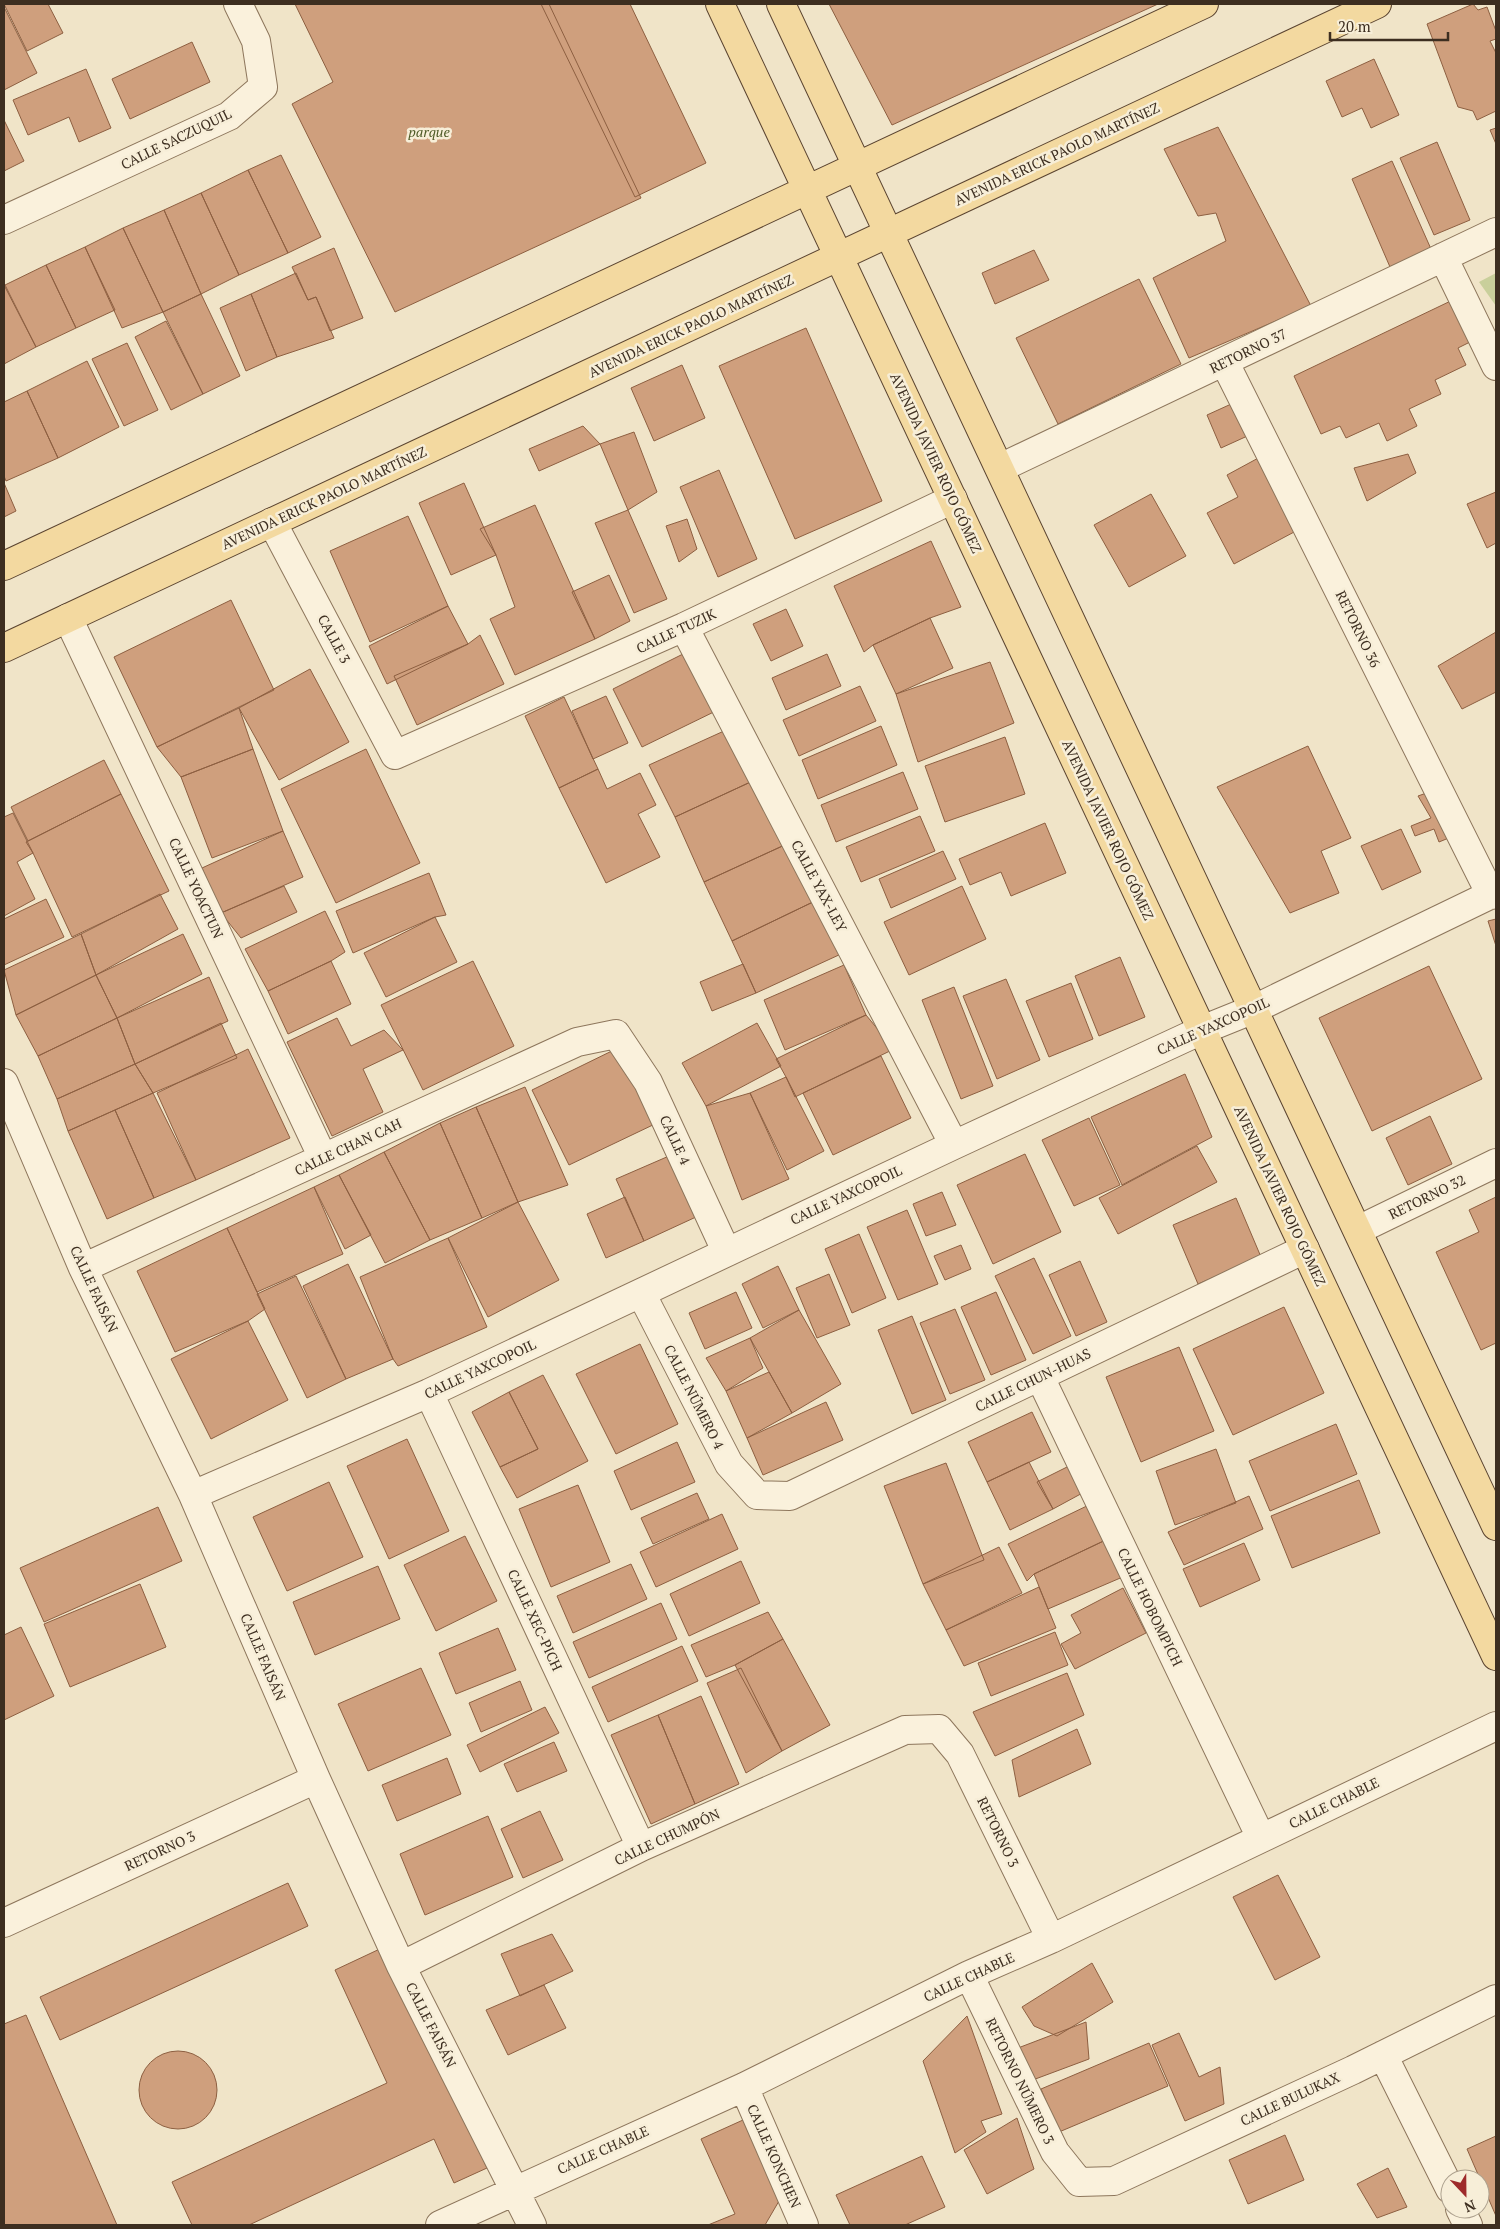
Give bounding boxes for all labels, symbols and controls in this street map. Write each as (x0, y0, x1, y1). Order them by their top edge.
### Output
scale bar (1330, 10, 1448, 42)
text: 20 m (1338, 16, 1371, 36)
street label: AVENIDA ERICK PAOLO MARTÍNEZ (951, 98, 1162, 210)
street label: CALLE SACZUQUIL (117, 103, 234, 173)
park label: parque (408, 122, 450, 141)
street label: AVENIDA ERICK PAOLO MARTÍNEZ (585, 270, 796, 382)
street label: RETORNO 37 (1206, 324, 1290, 377)
street label: AVENIDA JAVIER ROJO GÓMEZ (886, 370, 987, 556)
street label: AVENIDA ERICK PAOLO MARTÍNEZ (218, 442, 429, 554)
street label: RETORNO 36 (1332, 587, 1386, 671)
street label: CALLE TUZIK (633, 603, 720, 657)
street label: CALLE 3 (314, 611, 355, 666)
street label: AVENIDA JAVIER ROJO GÓMEZ (1058, 737, 1159, 923)
street label: CALLE YOACTUN (165, 834, 228, 941)
street label: CALLE YAX-LEY (787, 836, 852, 936)
street label: CALLE YAXCOPOIL (1154, 992, 1272, 1059)
street label: AVENIDA JAVIER ROJO GÓMEZ (1230, 1103, 1331, 1289)
street label: CALLE 4 (656, 1112, 695, 1168)
street label: CALLE CHAN CAH (291, 1113, 404, 1180)
street label: CALLE YAXCOPOIL (787, 1160, 905, 1229)
street label: RETORNO 32 (1385, 1170, 1469, 1223)
street label: CALLE FAISÁN (66, 1242, 123, 1335)
street label: CALLE YAXCOPOIL (421, 1334, 539, 1403)
street label: CALLE NÚMERO 4 (660, 1341, 729, 1453)
street label: CALLE CHUN-HUAS (972, 1343, 1094, 1416)
street label: CALLE HOBOMPICH (1114, 1545, 1187, 1669)
street label: CALLE XEC-PICH (504, 1566, 567, 1674)
street label: CALLE FAISÁN (236, 1610, 290, 1704)
street label: CALLE CHABLE (1285, 1772, 1382, 1833)
street label: RETORNO 3 (973, 1793, 1024, 1870)
street label: CALLE CHUMPÓN (611, 1804, 723, 1869)
street label: RETORNO 3 (121, 1826, 198, 1875)
street label: CALLE CHABLE (920, 1947, 1017, 2006)
street label: CALLE FAISÁN (402, 1979, 461, 2071)
street label: RETORNO NÚMERO 3 (982, 2014, 1059, 2147)
street label: CALLE BULUKAX (1237, 2067, 1343, 2130)
street label: CALLE KONCHEN (743, 2101, 806, 2211)
street label: CALLE CHABLE (554, 2121, 652, 2178)
north arrow (1440, 2169, 1490, 2219)
text: N (1461, 2196, 1479, 2217)

